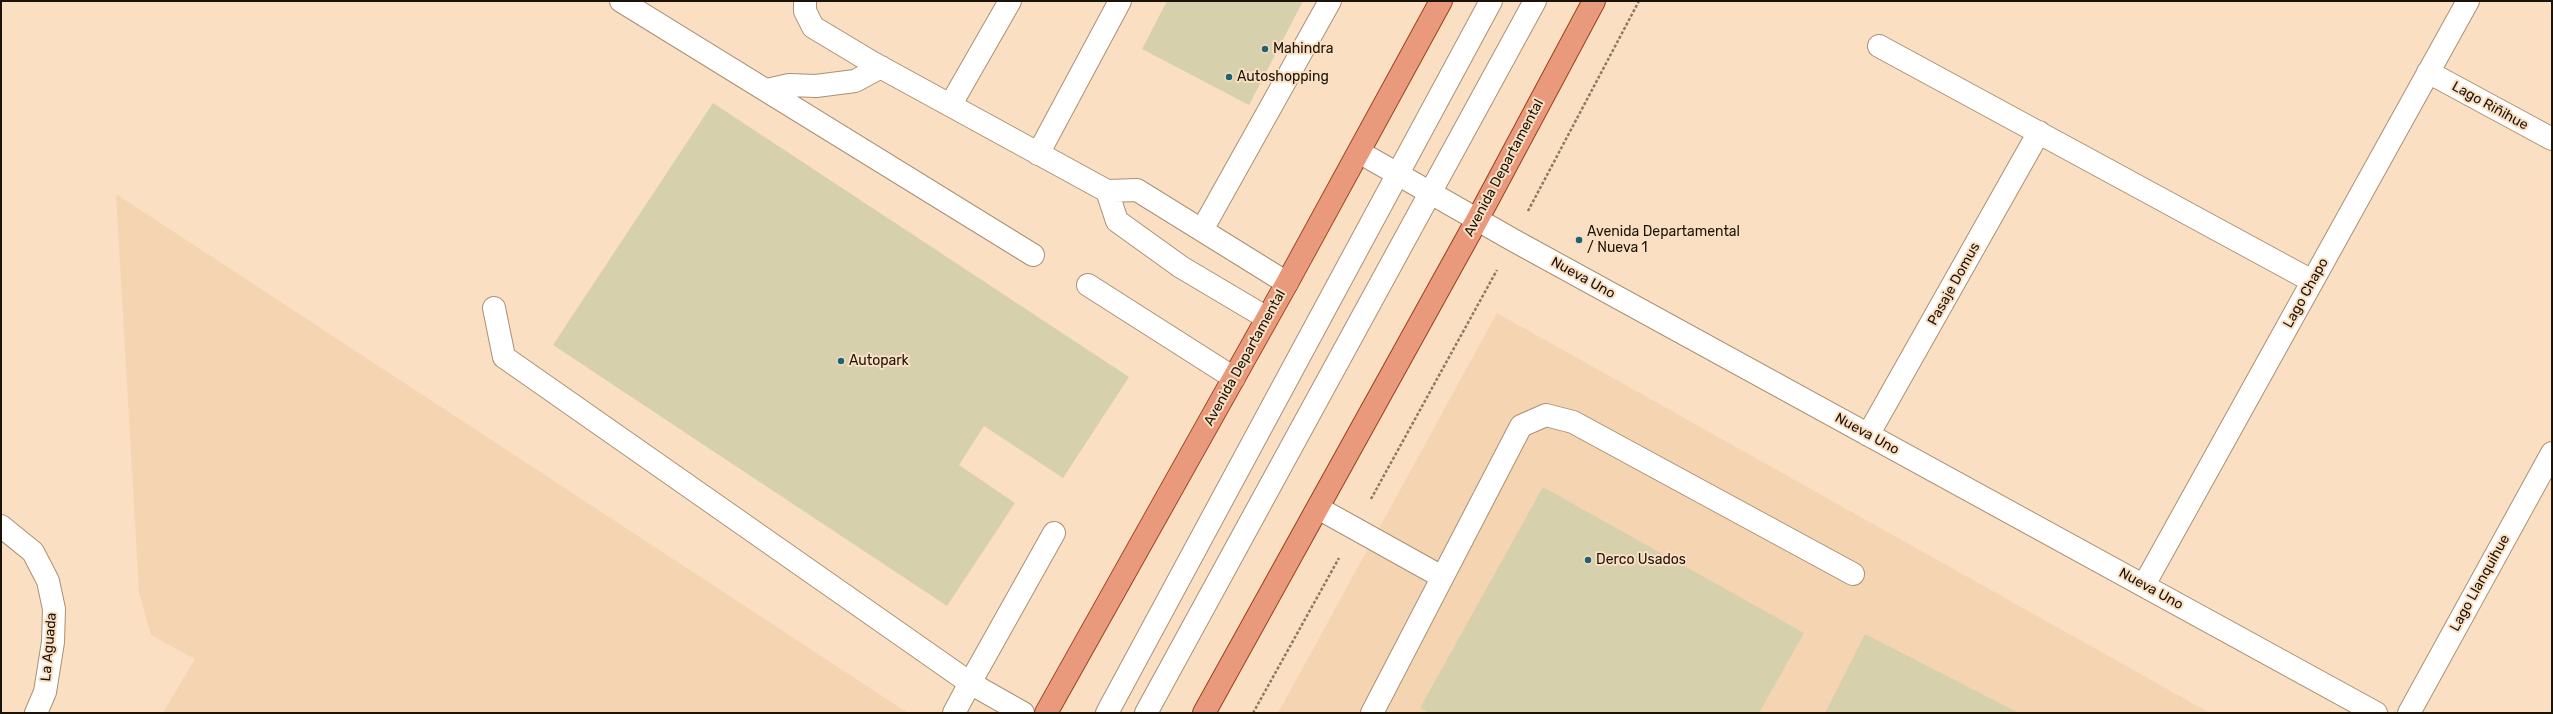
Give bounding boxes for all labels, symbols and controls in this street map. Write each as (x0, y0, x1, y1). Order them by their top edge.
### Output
place label: Mahindra (1273, 41, 1334, 57)
marker: Mahindra (1260, 44, 1270, 54)
place label: Autoshopping (1237, 69, 1329, 85)
marker: Autoshopping (1224, 72, 1234, 82)
street label: Lago Riñihue (2449, 78, 2531, 134)
street label: Avenida Departamental (1461, 97, 1547, 239)
place label: Avenida Departamental / Nueva 1 (1587, 224, 1740, 256)
marker: Avenida Departamental / Nueva 1 (1574, 235, 1584, 245)
street label: Pasaje Domus (1924, 240, 1984, 328)
street label: Nueva Uno (1548, 254, 1618, 302)
street label: Lago Chapo (2280, 255, 2332, 331)
street label: Avenida Departamental (1201, 287, 1289, 429)
place label: Autopark (849, 353, 909, 369)
marker: Autopark (836, 356, 846, 366)
street label: Nueva Uno (1832, 410, 1902, 458)
street label: Lago Llanquihue (2447, 532, 2513, 634)
place label: Derco Usados (1596, 552, 1686, 568)
marker: Derco Usados (1583, 555, 1593, 565)
street label: Nueva Uno (2116, 565, 2186, 613)
street label: La Aguada (38, 612, 60, 682)

